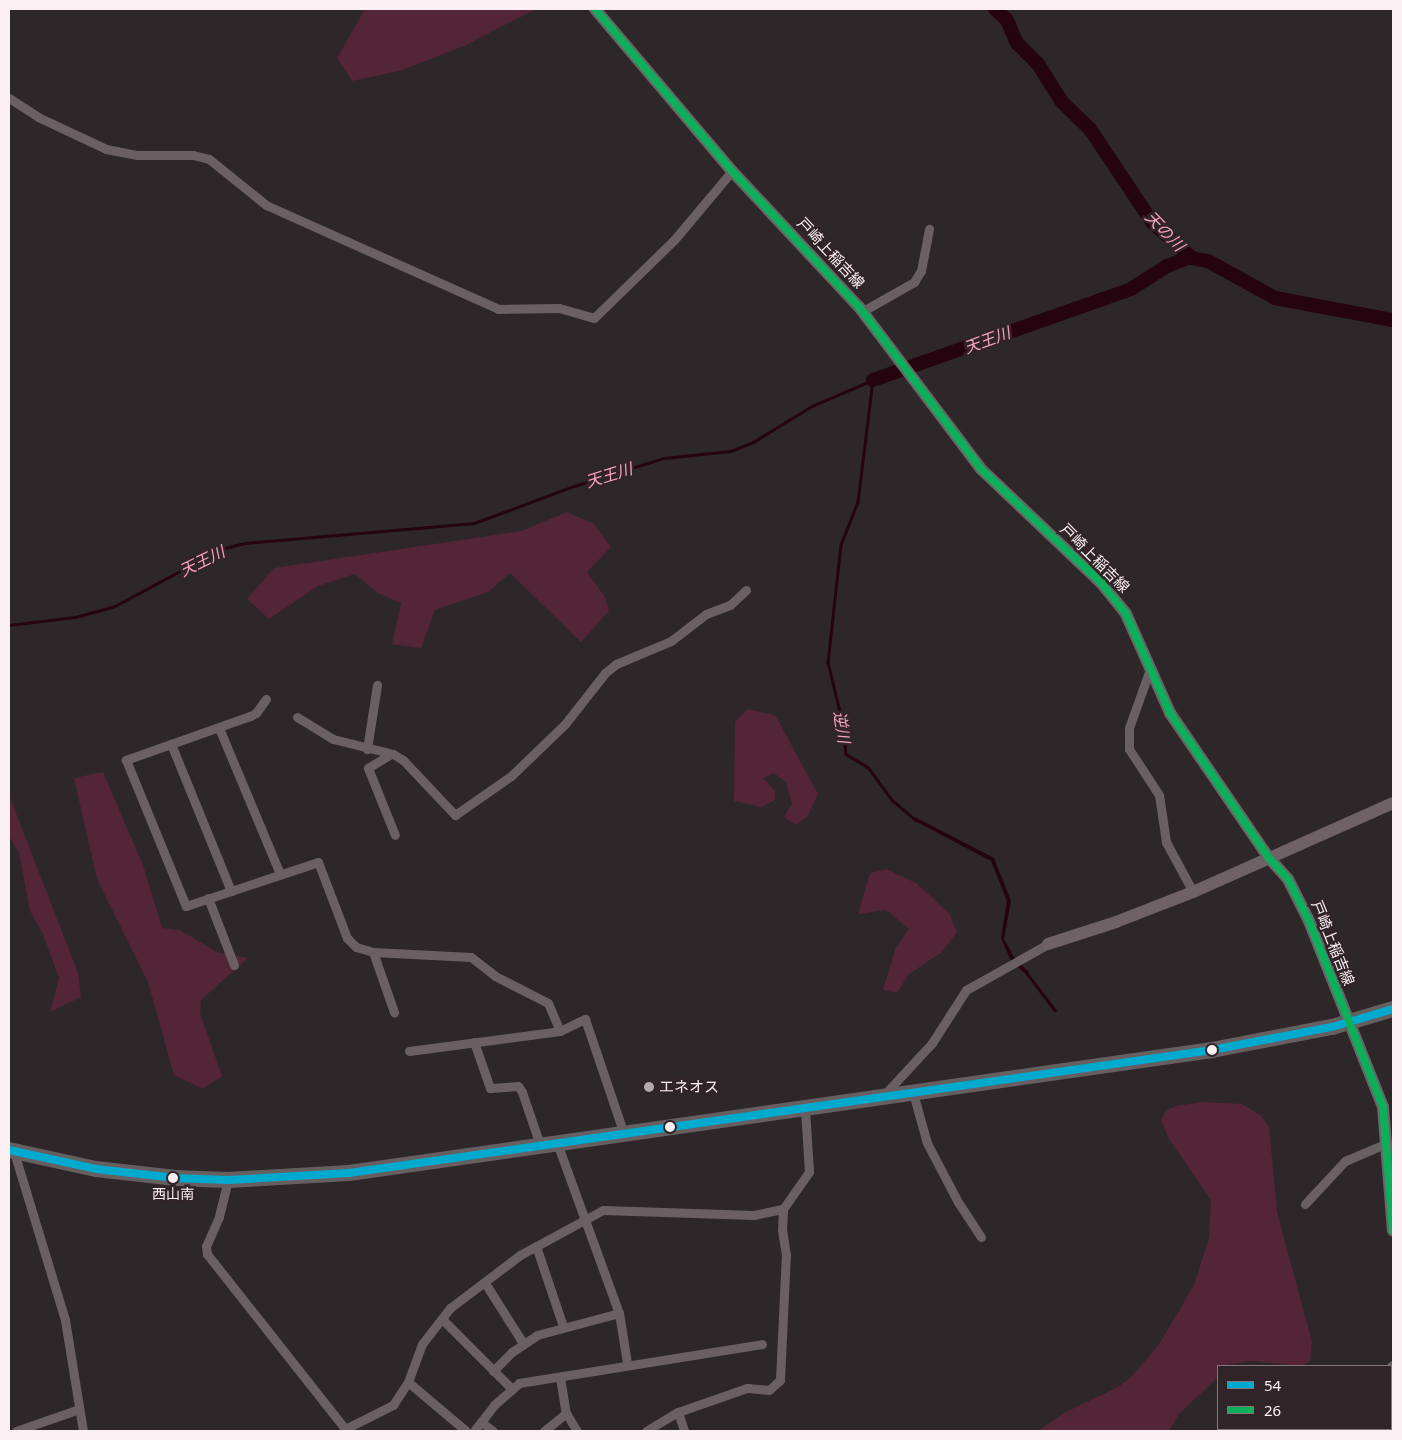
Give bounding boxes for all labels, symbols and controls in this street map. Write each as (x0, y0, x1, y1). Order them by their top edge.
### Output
water label: 天の川 (1141, 207, 1189, 255)
street label: 戸崎上稲吉線 (794, 214, 868, 292)
water label: 天王川 (961, 323, 1013, 357)
water label: 天王川 (583, 459, 635, 491)
street label: 戸崎上稲吉線 (1057, 520, 1133, 596)
water label: 天王川 (176, 542, 228, 580)
water label: 逆川 (830, 710, 854, 744)
street label: 戸崎上稲吉線 (1308, 898, 1358, 988)
unlabelled marker (1207, 1045, 1217, 1055)
place label: エネオス (659, 1078, 719, 1096)
marker: エネオス (643, 1081, 655, 1093)
unlabelled marker (665, 1122, 675, 1132)
marker: 西山南 (168, 1173, 178, 1183)
place label: 西山南 (152, 1186, 194, 1202)
legend (1217, 1365, 1392, 1430)
text: 54 (1264, 1375, 1281, 1395)
text: 26 (1264, 1400, 1281, 1420)

